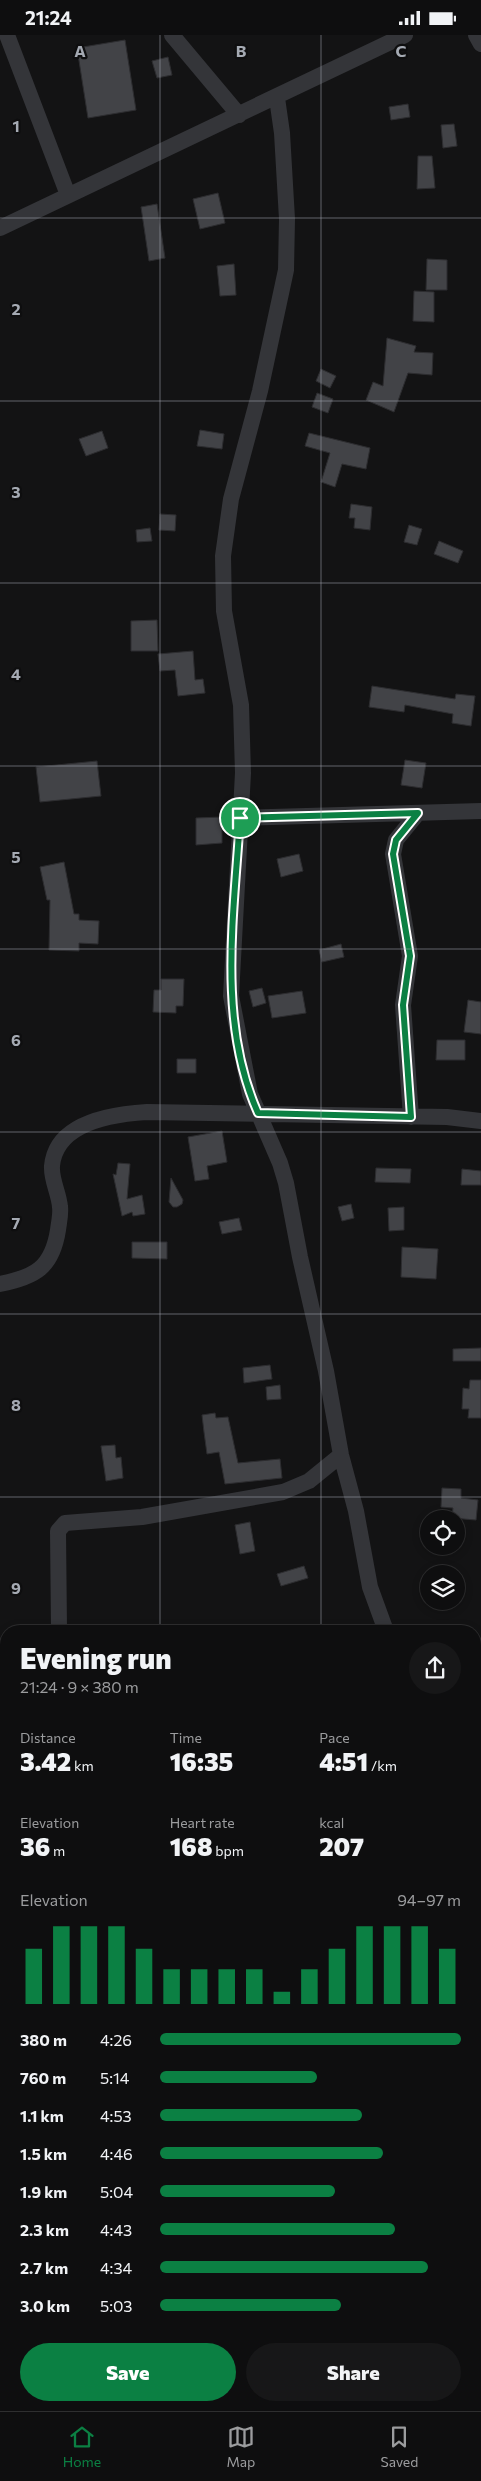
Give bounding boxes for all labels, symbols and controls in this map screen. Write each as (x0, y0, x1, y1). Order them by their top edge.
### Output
text: 21:24 (25, 6, 72, 29)
text: A (74, 41, 86, 60)
text: B (236, 41, 247, 60)
text: C (396, 41, 407, 60)
text: 1 (12, 116, 20, 135)
text: 2 (11, 299, 21, 318)
text: 3 (11, 482, 21, 501)
text: 4 (11, 664, 21, 683)
pin (219, 797, 261, 839)
icon: arrive (226, 804, 254, 832)
text: 5 (11, 847, 21, 866)
text: 6 (11, 1030, 21, 1049)
text: 7 (12, 1213, 21, 1232)
text: 8 (11, 1395, 21, 1414)
map controls (420, 1510, 465, 1610)
button: locate (420, 1510, 465, 1555)
button: layers (420, 1565, 465, 1610)
text: 9 (11, 1578, 21, 1597)
text: Evening run (20, 1641, 172, 1675)
button: share (409, 1642, 461, 1694)
text: 21:24 · 9 × 380 m (20, 1677, 139, 1696)
text: Distance (20, 1729, 76, 1746)
text: Time (170, 1729, 202, 1746)
text: Pace (319, 1729, 350, 1746)
text: 3.42 (20, 1746, 71, 1776)
text: 16:35 (170, 1746, 233, 1776)
text: 4:51 (319, 1746, 368, 1776)
text: km (71, 1757, 94, 1774)
text: /km (368, 1757, 397, 1774)
text: Elevation (20, 1814, 79, 1831)
text: Heart rate (170, 1814, 235, 1831)
text: kcal (319, 1814, 344, 1831)
text: 36 (20, 1831, 50, 1861)
text: 168 (170, 1831, 213, 1861)
text: 207 (319, 1831, 364, 1861)
text: m (50, 1842, 65, 1859)
text: bpm (213, 1842, 244, 1859)
text: Elevation (20, 1890, 88, 1909)
text: 94–97 m (397, 1890, 461, 1909)
text: 380 m (20, 2030, 67, 2049)
text: 4:26 (100, 2030, 132, 2049)
text: 760 m (20, 2068, 66, 2087)
text: 5:14 (100, 2068, 129, 2087)
text: 1.1 km (20, 2106, 64, 2125)
text: 4:53 (100, 2106, 132, 2125)
text: 1.5 km (20, 2144, 67, 2163)
text: 4:46 (100, 2144, 133, 2163)
text: 1.9 km (20, 2182, 67, 2201)
text: 5:04 (100, 2182, 133, 2201)
text: 2.3 km (20, 2220, 69, 2239)
text: 4:43 (100, 2220, 132, 2239)
text: 2.7 km (20, 2258, 68, 2277)
text: 4:34 (100, 2258, 132, 2277)
text: 3.0 km (20, 2296, 70, 2315)
text: 5:03 (100, 2296, 133, 2315)
button: Save (20, 2343, 236, 2401)
button: Share (246, 2343, 461, 2401)
tab: Home (63, 2423, 101, 2470)
tab: Map (226, 2423, 255, 2470)
tab: Saved (381, 2423, 418, 2470)

